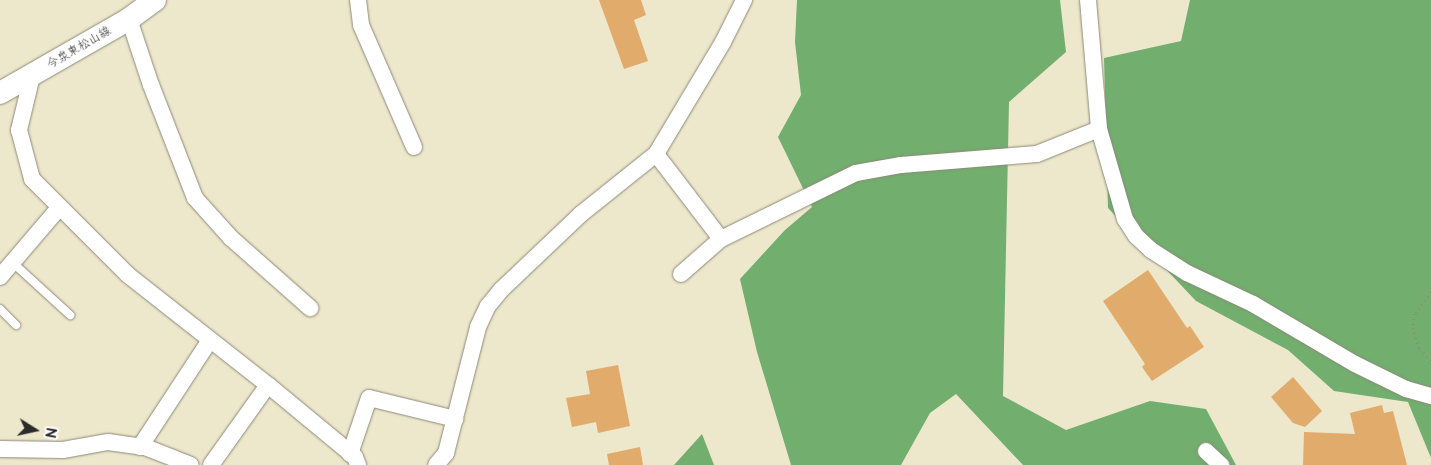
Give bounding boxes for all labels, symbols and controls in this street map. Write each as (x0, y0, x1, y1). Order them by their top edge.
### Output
street label: 今泉東松山線 (44, 24, 114, 72)
north arrow (10, 405, 60, 455)
text: N (41, 426, 60, 439)

